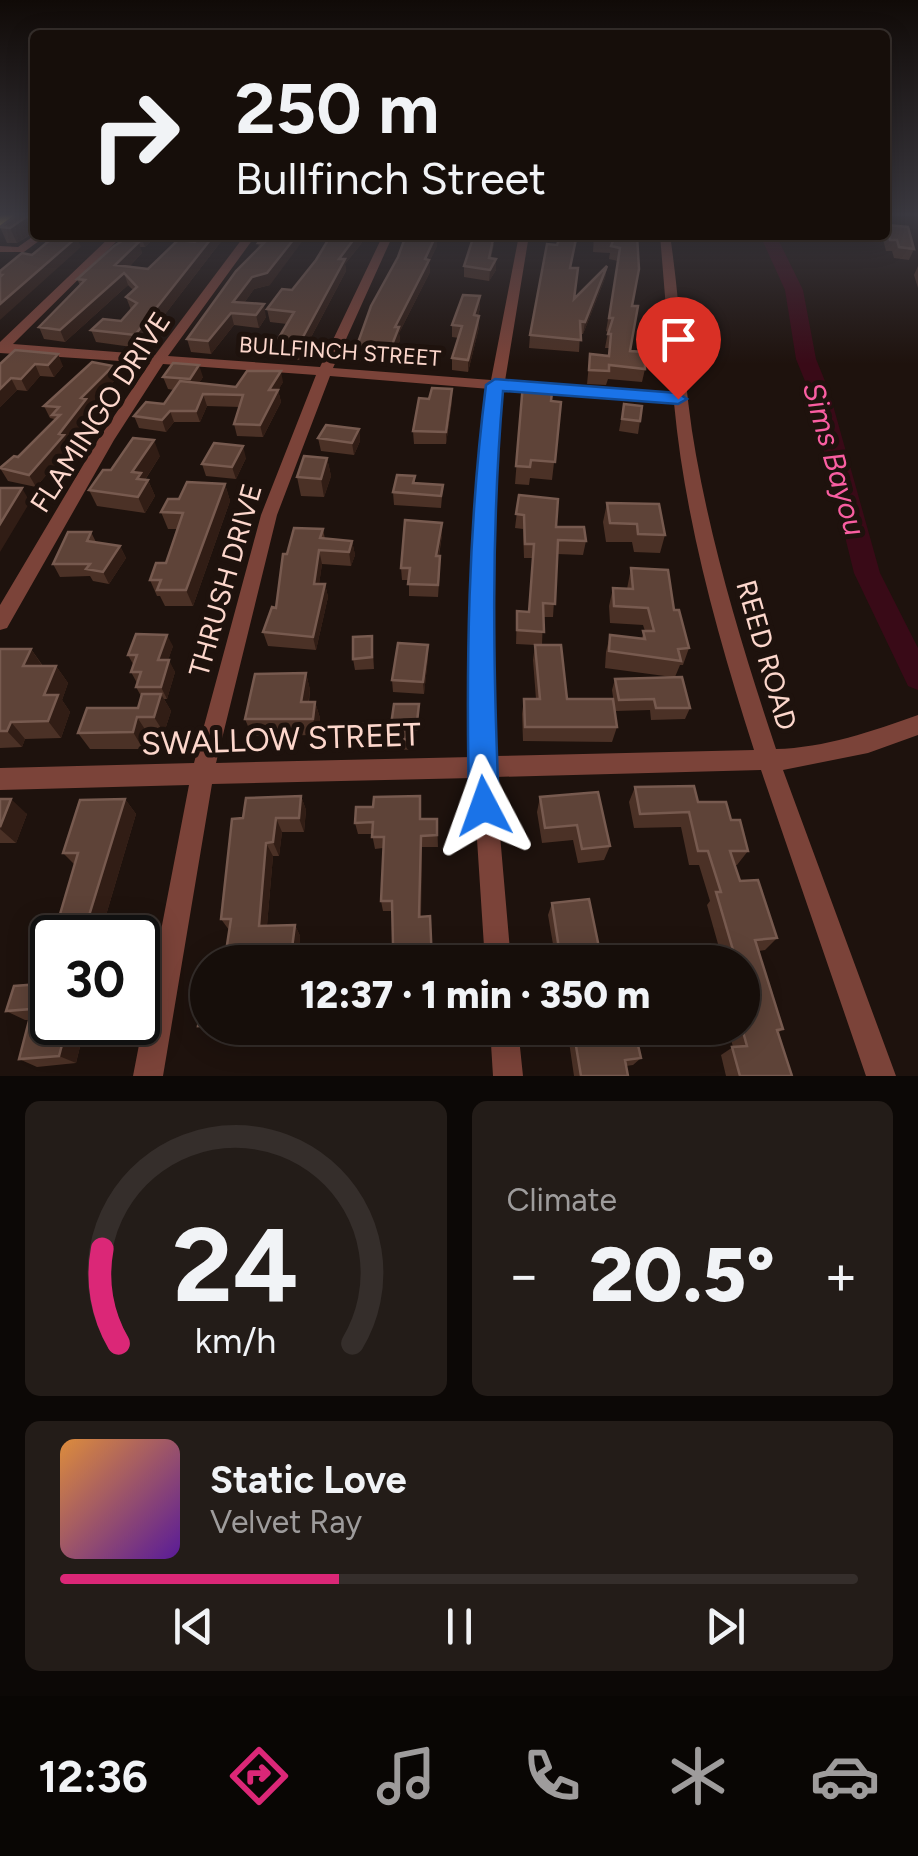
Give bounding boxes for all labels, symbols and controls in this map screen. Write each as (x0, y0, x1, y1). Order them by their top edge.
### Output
text: 250 m (235, 66, 439, 151)
icon: right (70, 70, 200, 200)
text: Bullfinch Street (235, 151, 546, 205)
pin (636, 297, 721, 400)
street label: FLAMINGO DRIVE (23, 305, 177, 519)
icon: arrive (651, 312, 706, 367)
street label: BULLFINCH STREET (238, 331, 442, 372)
water label: Sims Bayou (795, 378, 874, 540)
street label: THRUSH DRIVE (181, 480, 269, 680)
street label: REED ROAD (729, 576, 805, 734)
street label: SWALLOW STREET (141, 715, 422, 763)
position arrow (432, 754, 536, 858)
speed limit sign: 30 (30, 915, 160, 1045)
text: 12:37 · 1 min · 350 m (300, 972, 650, 1018)
text: Climate (507, 1181, 617, 1219)
text: 24 (173, 1202, 299, 1327)
text: 20.5° (589, 1230, 775, 1320)
text: − (507, 1242, 541, 1308)
text: + (824, 1242, 858, 1308)
text: km/h (195, 1319, 277, 1362)
text: Static Love (210, 1457, 407, 1503)
text: Velvet Ray (210, 1503, 362, 1541)
icon: previous (166, 1599, 221, 1654)
icon: pause (432, 1599, 487, 1654)
icon: next (698, 1599, 753, 1654)
icon: directions (224, 1741, 294, 1811)
icon: music (371, 1741, 441, 1811)
icon: phone (517, 1741, 587, 1811)
icon: climate (663, 1741, 733, 1811)
icon: car (810, 1741, 880, 1811)
text: 12:36 (38, 1749, 148, 1803)

